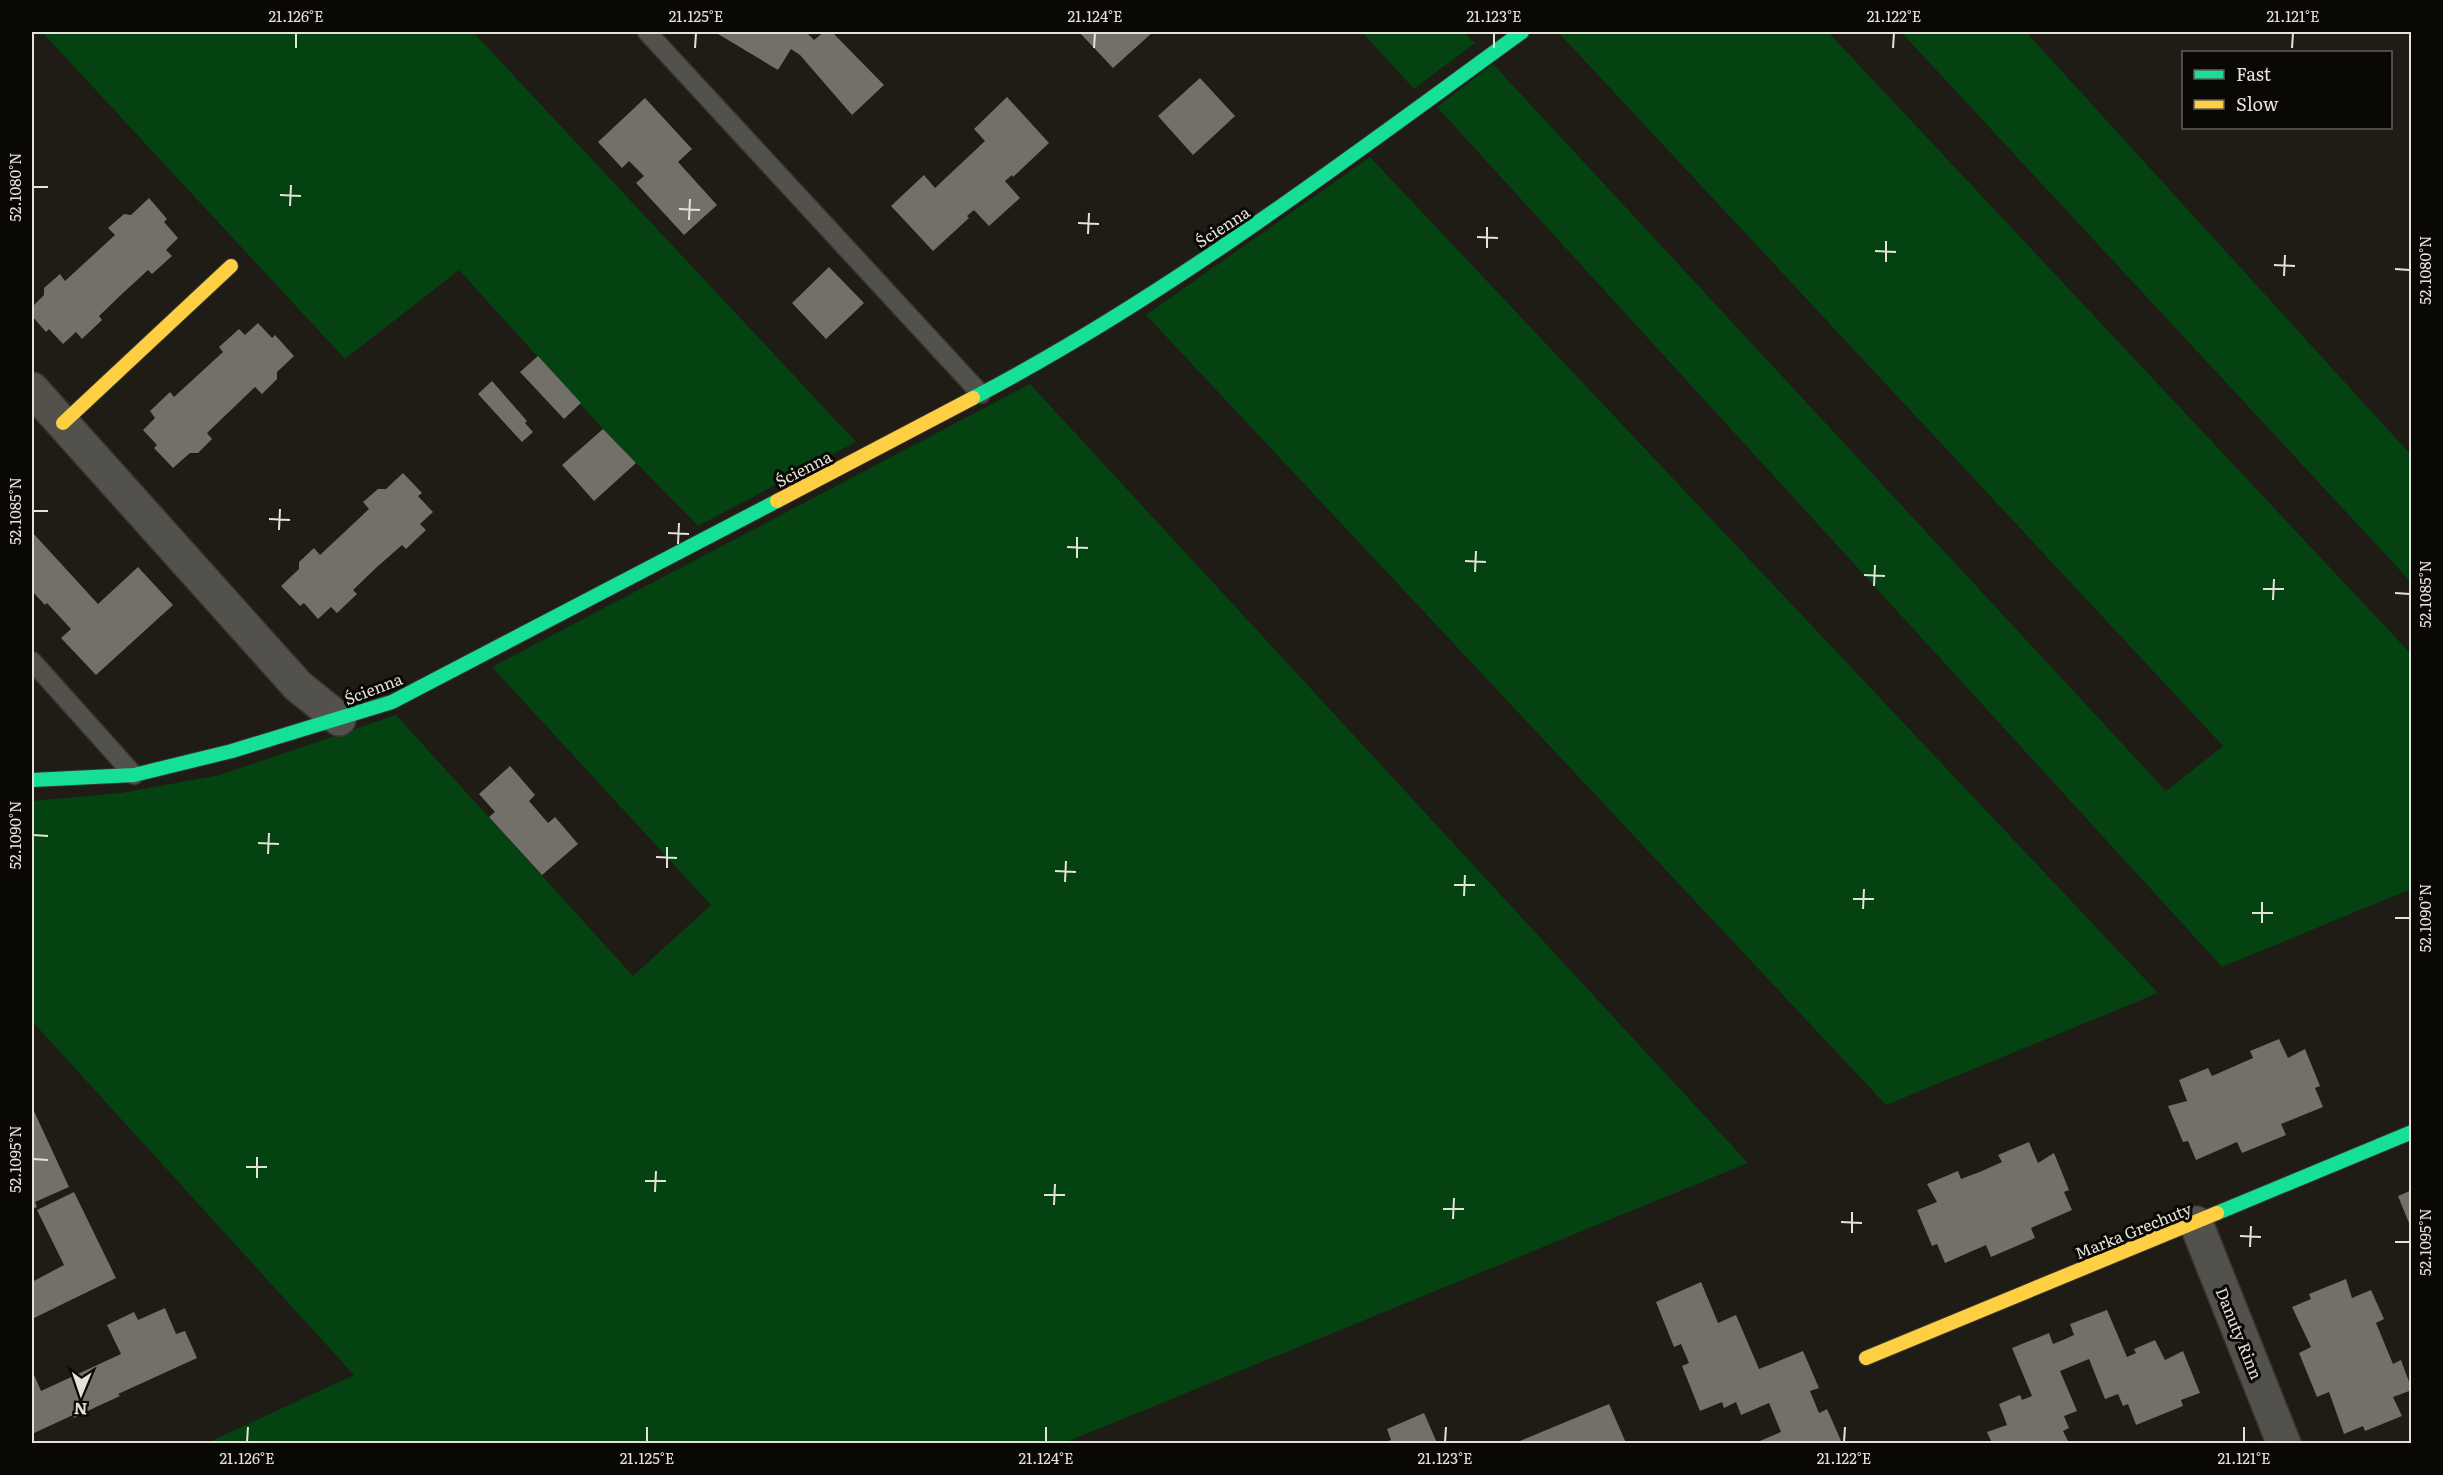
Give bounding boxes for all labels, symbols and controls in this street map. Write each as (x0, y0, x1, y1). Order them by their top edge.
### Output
text: 21.126°E (269, 4, 323, 27)
text: 21.125°E (669, 4, 723, 27)
text: 21.124°E (1068, 4, 1122, 27)
text: 21.123°E (1466, 4, 1522, 27)
text: 21.122°E (1867, 4, 1921, 27)
text: 21.121°E (2266, 4, 2320, 27)
legend (2182, 51, 2392, 129)
text: Fast (2236, 60, 2272, 87)
text: Slow (2236, 90, 2279, 117)
text: 52.1080°N (3, 152, 26, 222)
street label: Ścienna (1190, 199, 1254, 253)
text: 52.1080°N (2413, 235, 2436, 305)
street label: Ścienna (771, 443, 836, 492)
text: 52.1085°N (3, 477, 26, 545)
text: 52.1085°N (2413, 560, 2436, 628)
street label: Ścienna (340, 666, 406, 710)
text: 52.1090°N (3, 801, 26, 869)
text: 52.1090°N (2413, 884, 2436, 952)
text: 52.1095°N (3, 1125, 26, 1193)
street label: Marka Grechuty (2071, 1195, 2196, 1264)
text: 52.1095°N (2413, 1208, 2436, 1276)
street label: Danuty Rinn (2211, 1283, 2270, 1383)
north arrow (51, 1364, 111, 1424)
text: N (73, 1398, 88, 1422)
text: 21.126°E (220, 1446, 274, 1469)
text: 21.125°E (620, 1446, 674, 1469)
text: 21.124°E (1019, 1446, 1073, 1469)
text: 21.123°E (1417, 1446, 1473, 1469)
text: 21.122°E (1817, 1446, 1871, 1469)
text: 21.121°E (2217, 1446, 2271, 1469)

